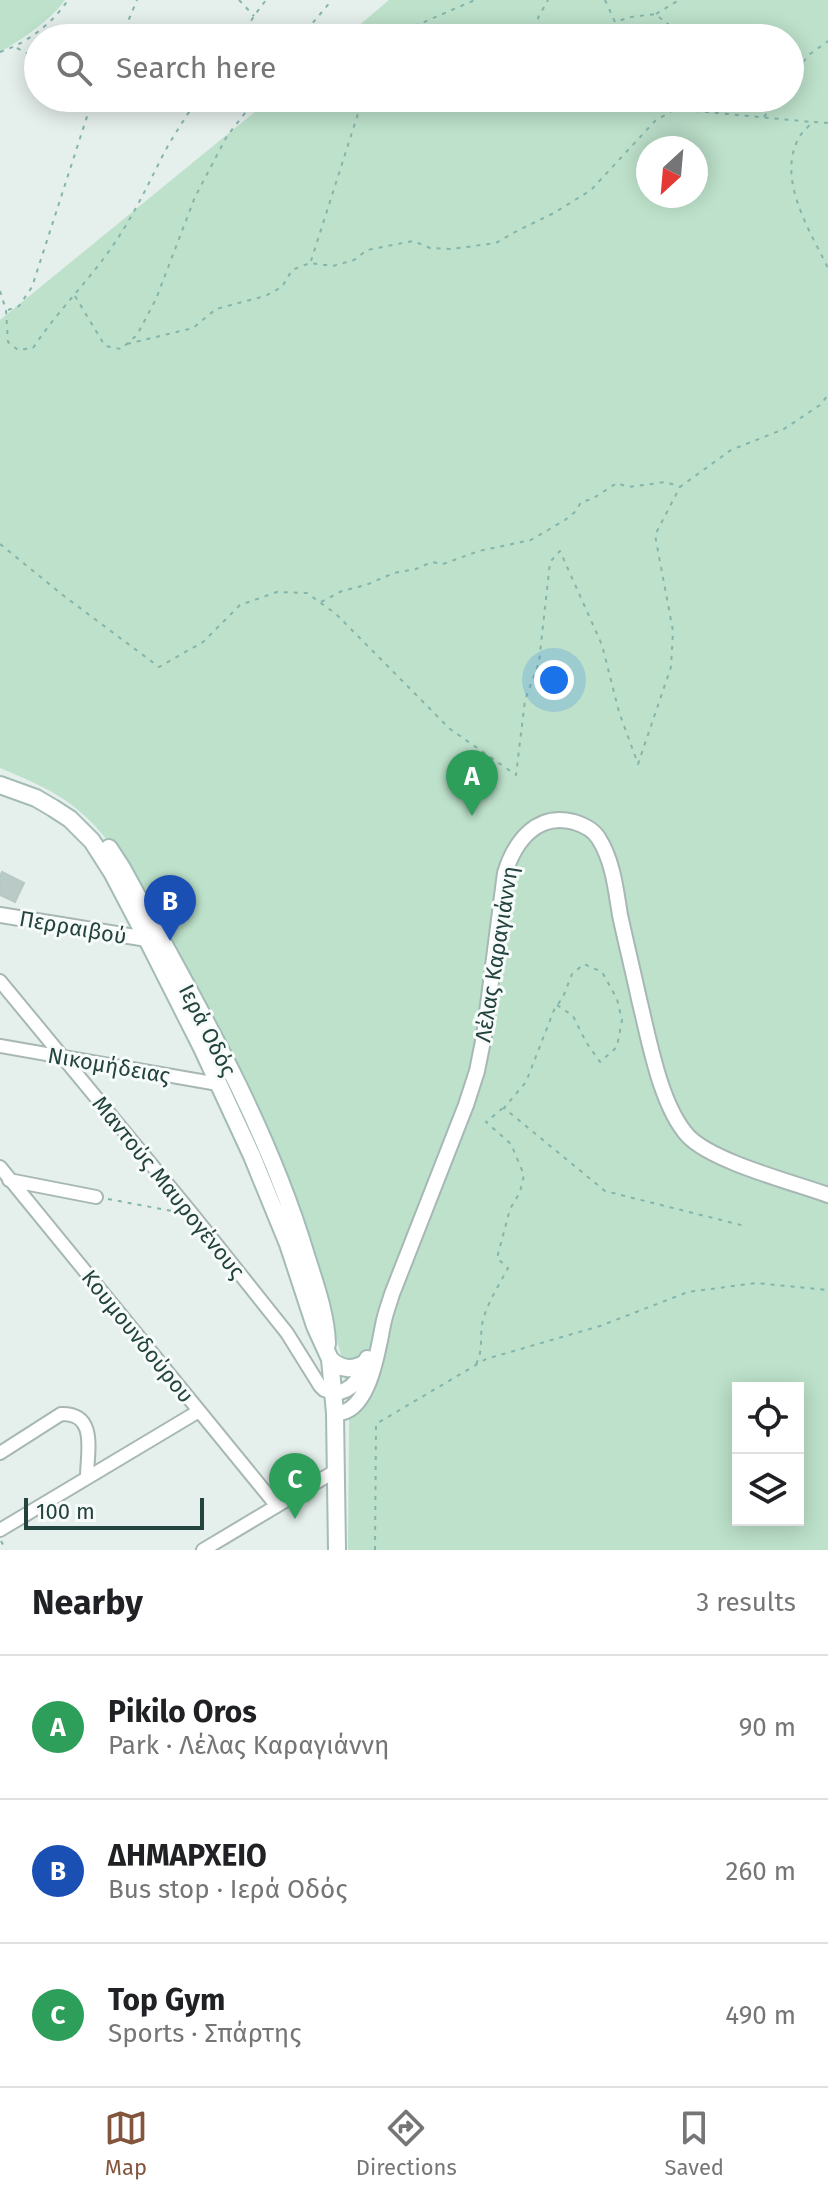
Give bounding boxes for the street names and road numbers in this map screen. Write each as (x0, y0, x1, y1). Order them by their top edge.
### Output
street label: Λέλας Καραγιάννη (469, 864, 524, 1044)
street label: Περραιβού (17, 905, 129, 950)
street label: Ιερά Οδός (173, 980, 242, 1081)
street label: Νικομήδειας (46, 1041, 172, 1090)
street label: Μαντούς Μαυρογένους (87, 1091, 251, 1284)
street label: Κουμουνδούρου (76, 1264, 199, 1408)

